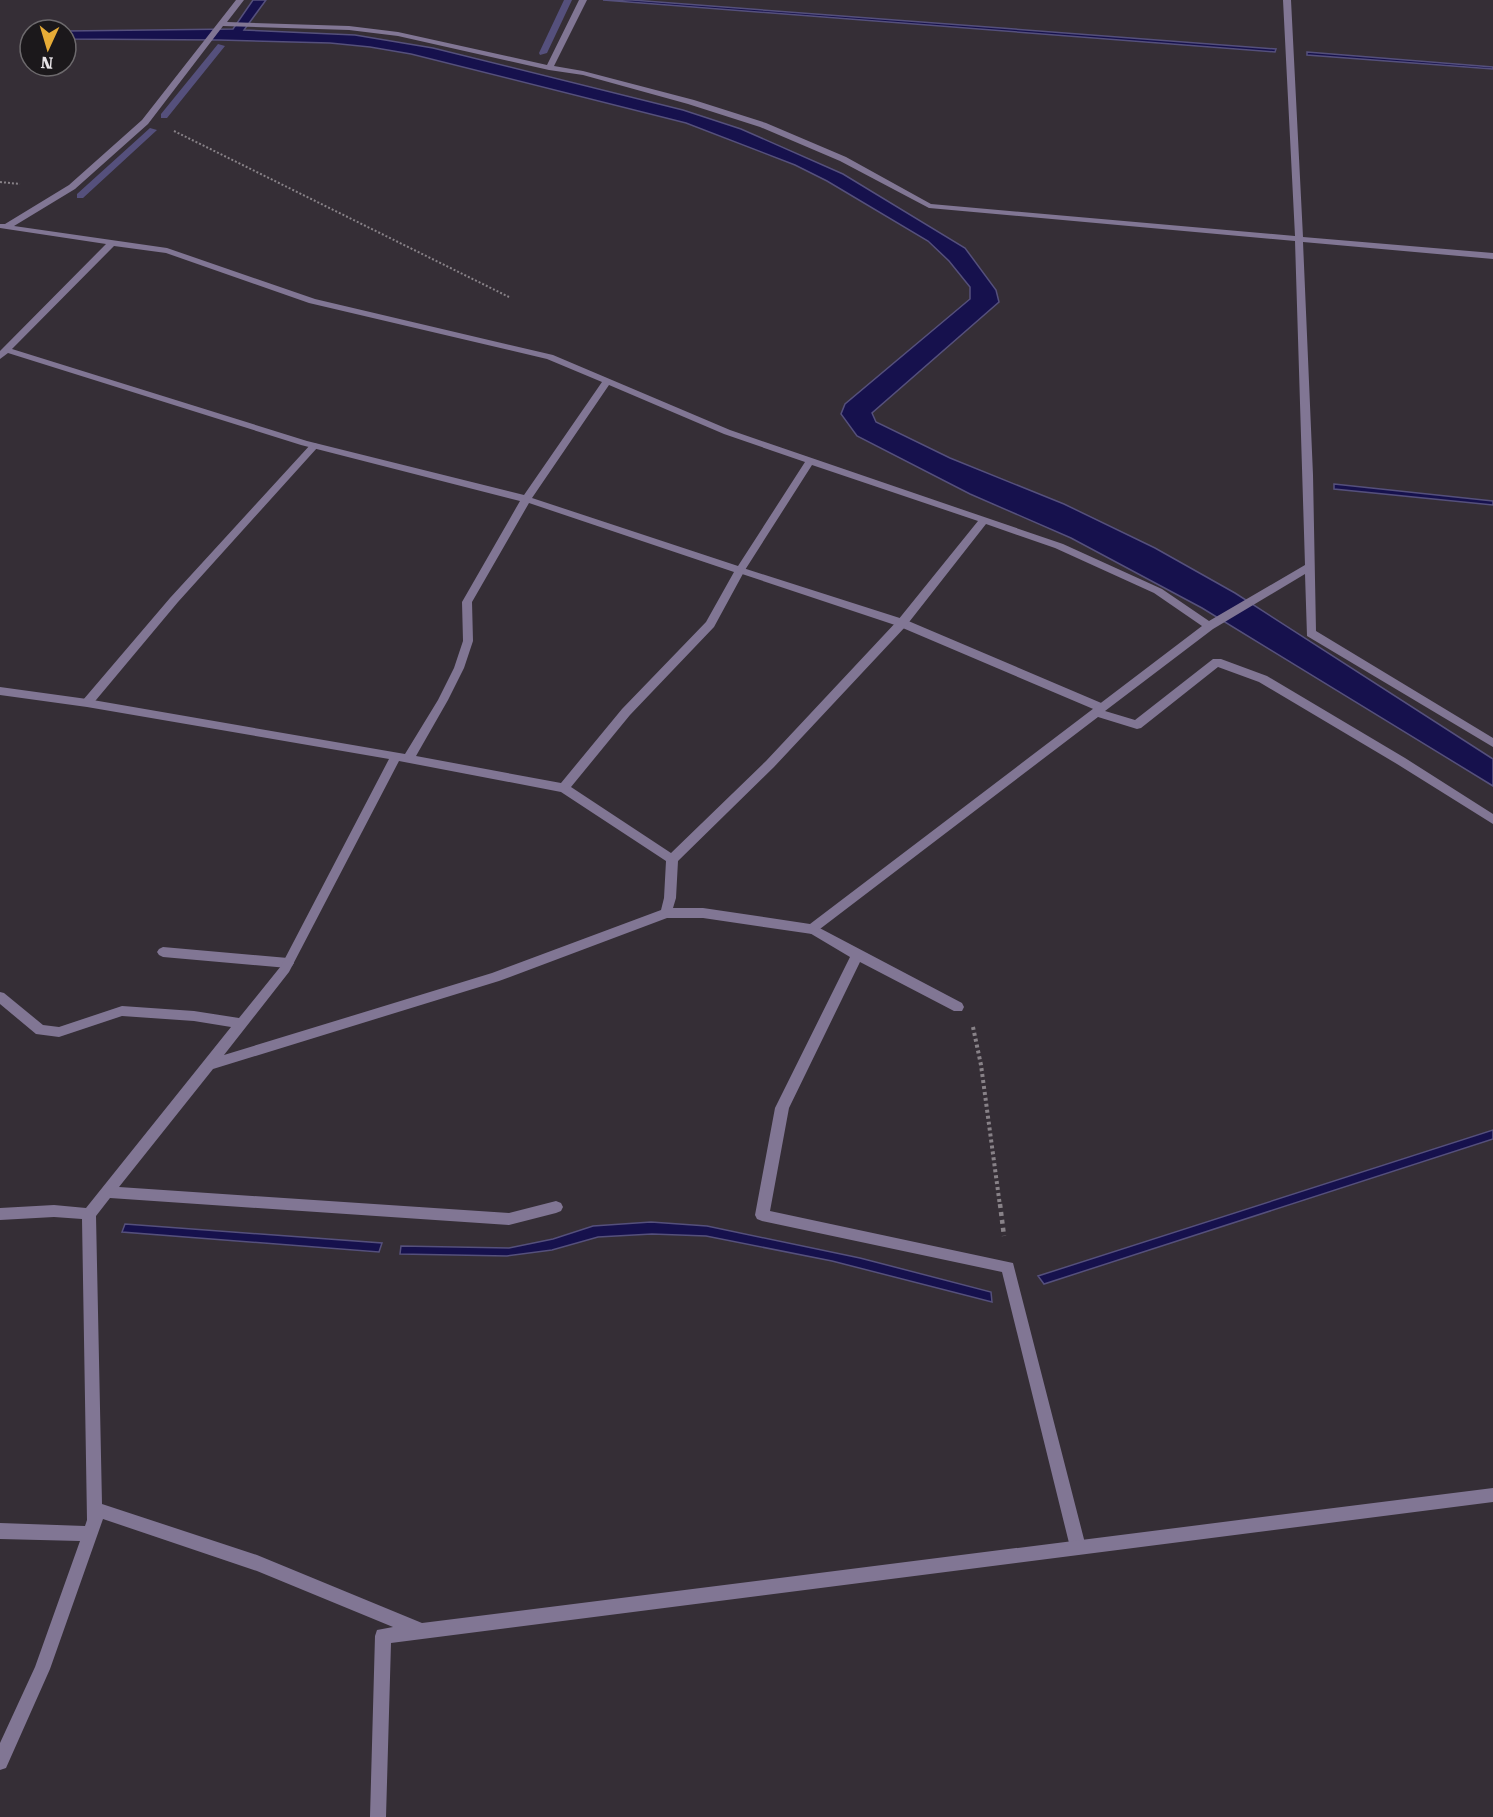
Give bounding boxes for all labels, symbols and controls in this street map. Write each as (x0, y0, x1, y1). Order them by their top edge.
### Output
north arrow (18, 18, 78, 78)
text: N (40, 53, 54, 72)

